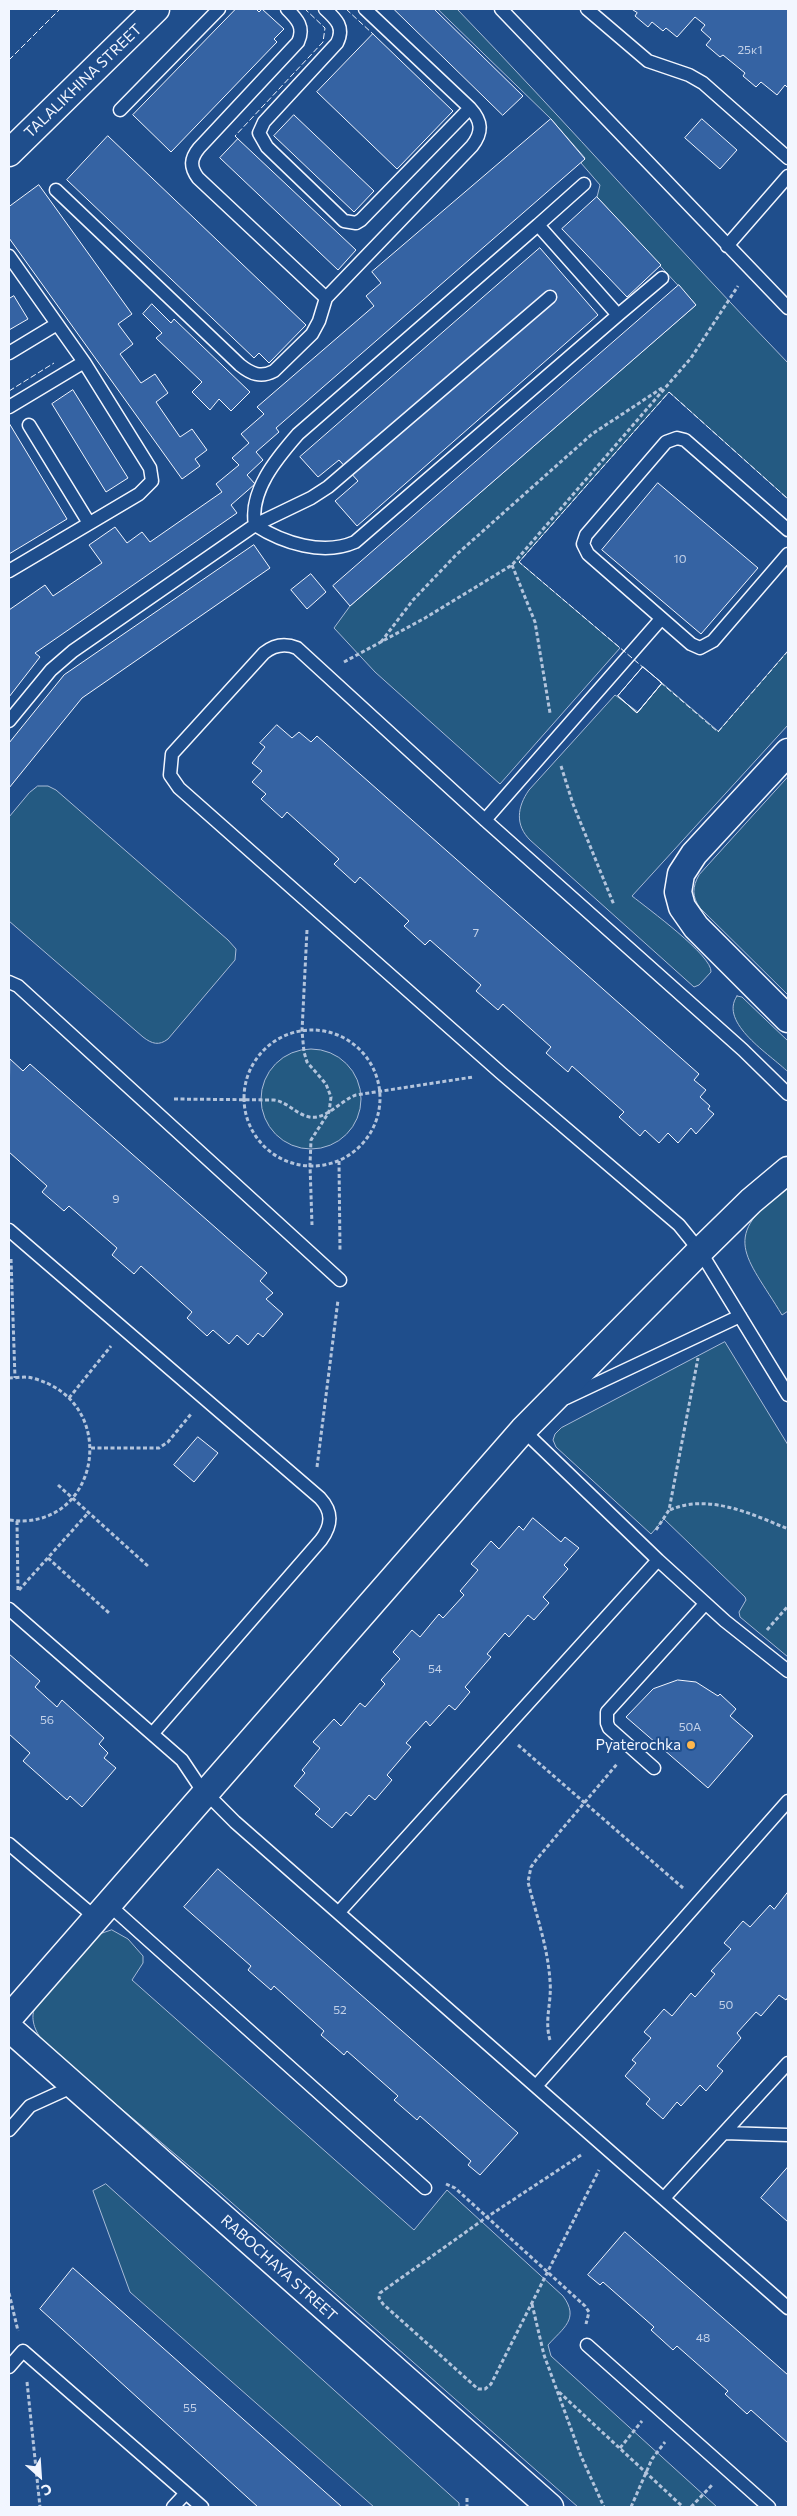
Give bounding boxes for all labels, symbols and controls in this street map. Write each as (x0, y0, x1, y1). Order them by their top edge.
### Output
street label: TALALIKHINA STREET (21, 20, 145, 142)
house number: 25к1 (737, 43, 763, 57)
house number: 10 (674, 552, 686, 566)
house number: 7 (473, 926, 479, 940)
house number: 9 (112, 1192, 120, 1206)
house number: 54 (428, 1662, 442, 1676)
house number: 56 (40, 1713, 54, 1727)
house number: 50А (679, 1720, 701, 1734)
place label: Pyaterochka (595, 1736, 681, 1754)
marker: Pyaterochka (685, 1739, 697, 1751)
house number: 50 (719, 1998, 733, 2012)
house number: 52 (333, 2003, 347, 2017)
street label: RABOCHAYA STREET (217, 2211, 341, 2325)
house number: 48 (696, 2331, 710, 2345)
house number: 55 (183, 2401, 197, 2415)
north arrow (15, 2451, 65, 2501)
text: С (39, 2480, 55, 2500)

